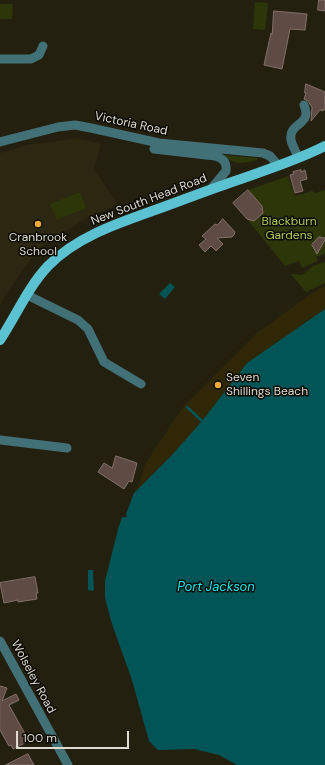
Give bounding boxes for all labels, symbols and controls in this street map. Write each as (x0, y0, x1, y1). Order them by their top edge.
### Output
street label: Victoria Road (93, 109, 169, 139)
street label: New South Head Road (89, 171, 209, 229)
park label: Blackburn Gardens (261, 215, 317, 243)
marker: Cranbrook School (33, 219, 43, 229)
place label: Cranbrook School (9, 231, 67, 259)
place label: Seven Shillings Beach (226, 371, 308, 399)
marker: Seven Shillings Beach (213, 380, 223, 390)
water label: Port Jackson (177, 580, 255, 596)
street label: Wolseley Road (8, 638, 58, 716)
scale bar (18, 723, 131, 749)
text: 100 m (23, 730, 57, 746)

